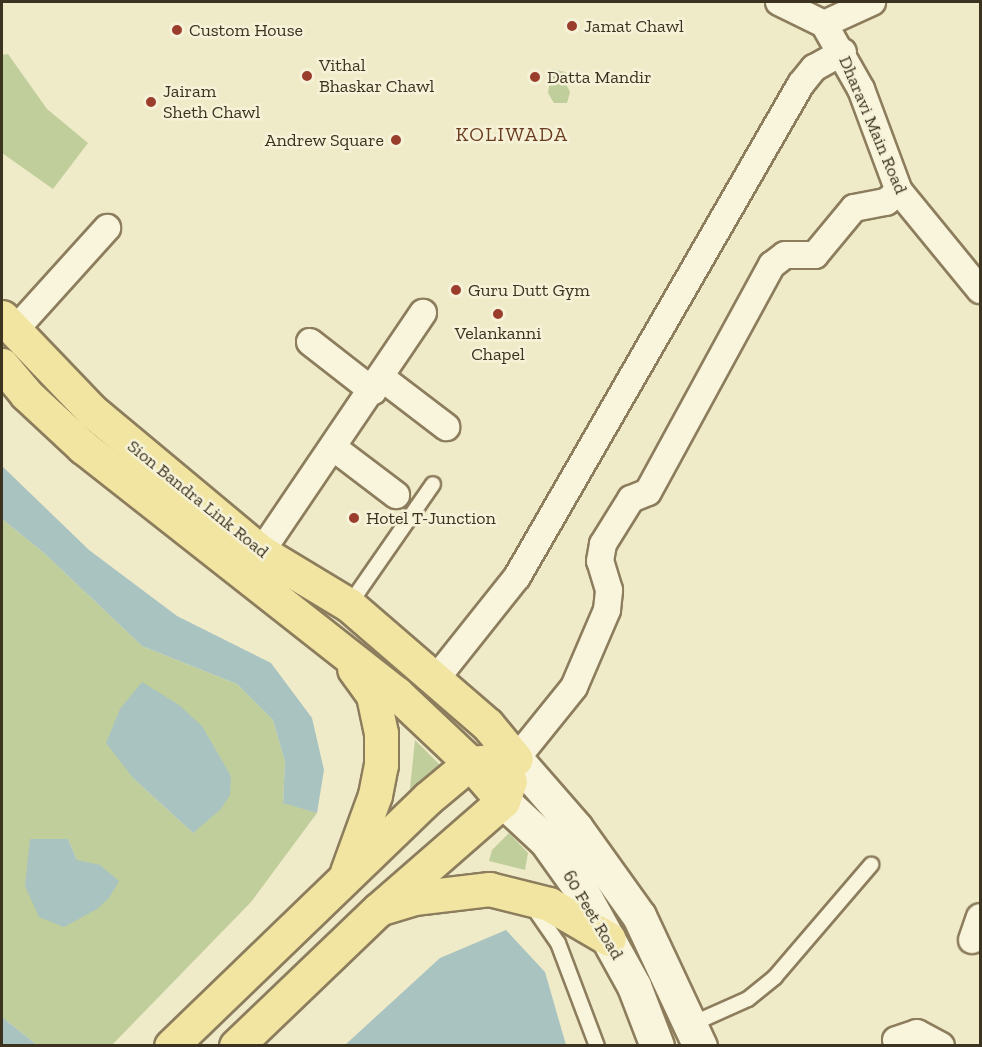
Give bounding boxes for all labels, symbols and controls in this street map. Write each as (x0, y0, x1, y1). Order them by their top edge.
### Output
place label: Jamat Chawl (584, 15, 684, 37)
place label: Custom House (189, 19, 303, 41)
marker: Jamat Chawl (565, 19, 579, 33)
marker: Custom House (170, 23, 184, 37)
street label: Dharavi Main Road (834, 53, 912, 197)
place label: Vithal Bhaskar Chawl (319, 55, 435, 98)
place label: Datta Mandir (547, 66, 652, 88)
marker: Vithal Bhaskar Chawl (300, 69, 314, 83)
marker: Datta Mandir (528, 70, 542, 84)
place label: Jairam Sheth Chawl (163, 81, 260, 124)
marker: Jairam Sheth Chawl (144, 95, 158, 109)
district label: KOLIWADA (456, 122, 568, 146)
place label: Andrew Square (264, 129, 384, 151)
marker: Andrew Square (389, 133, 403, 147)
place label: Guru Dutt Gym (468, 279, 590, 301)
marker: Guru Dutt Gym (449, 283, 463, 297)
marker: Velankanni Chapel (491, 307, 505, 321)
place label: Velankanni Chapel (455, 323, 541, 366)
street label: Sion Bandra Link Road (123, 435, 273, 563)
place label: Hotel T-Junction (366, 507, 496, 529)
marker: Hotel T-Junction (347, 511, 361, 525)
street label: 60 Feet Road (558, 867, 628, 963)

